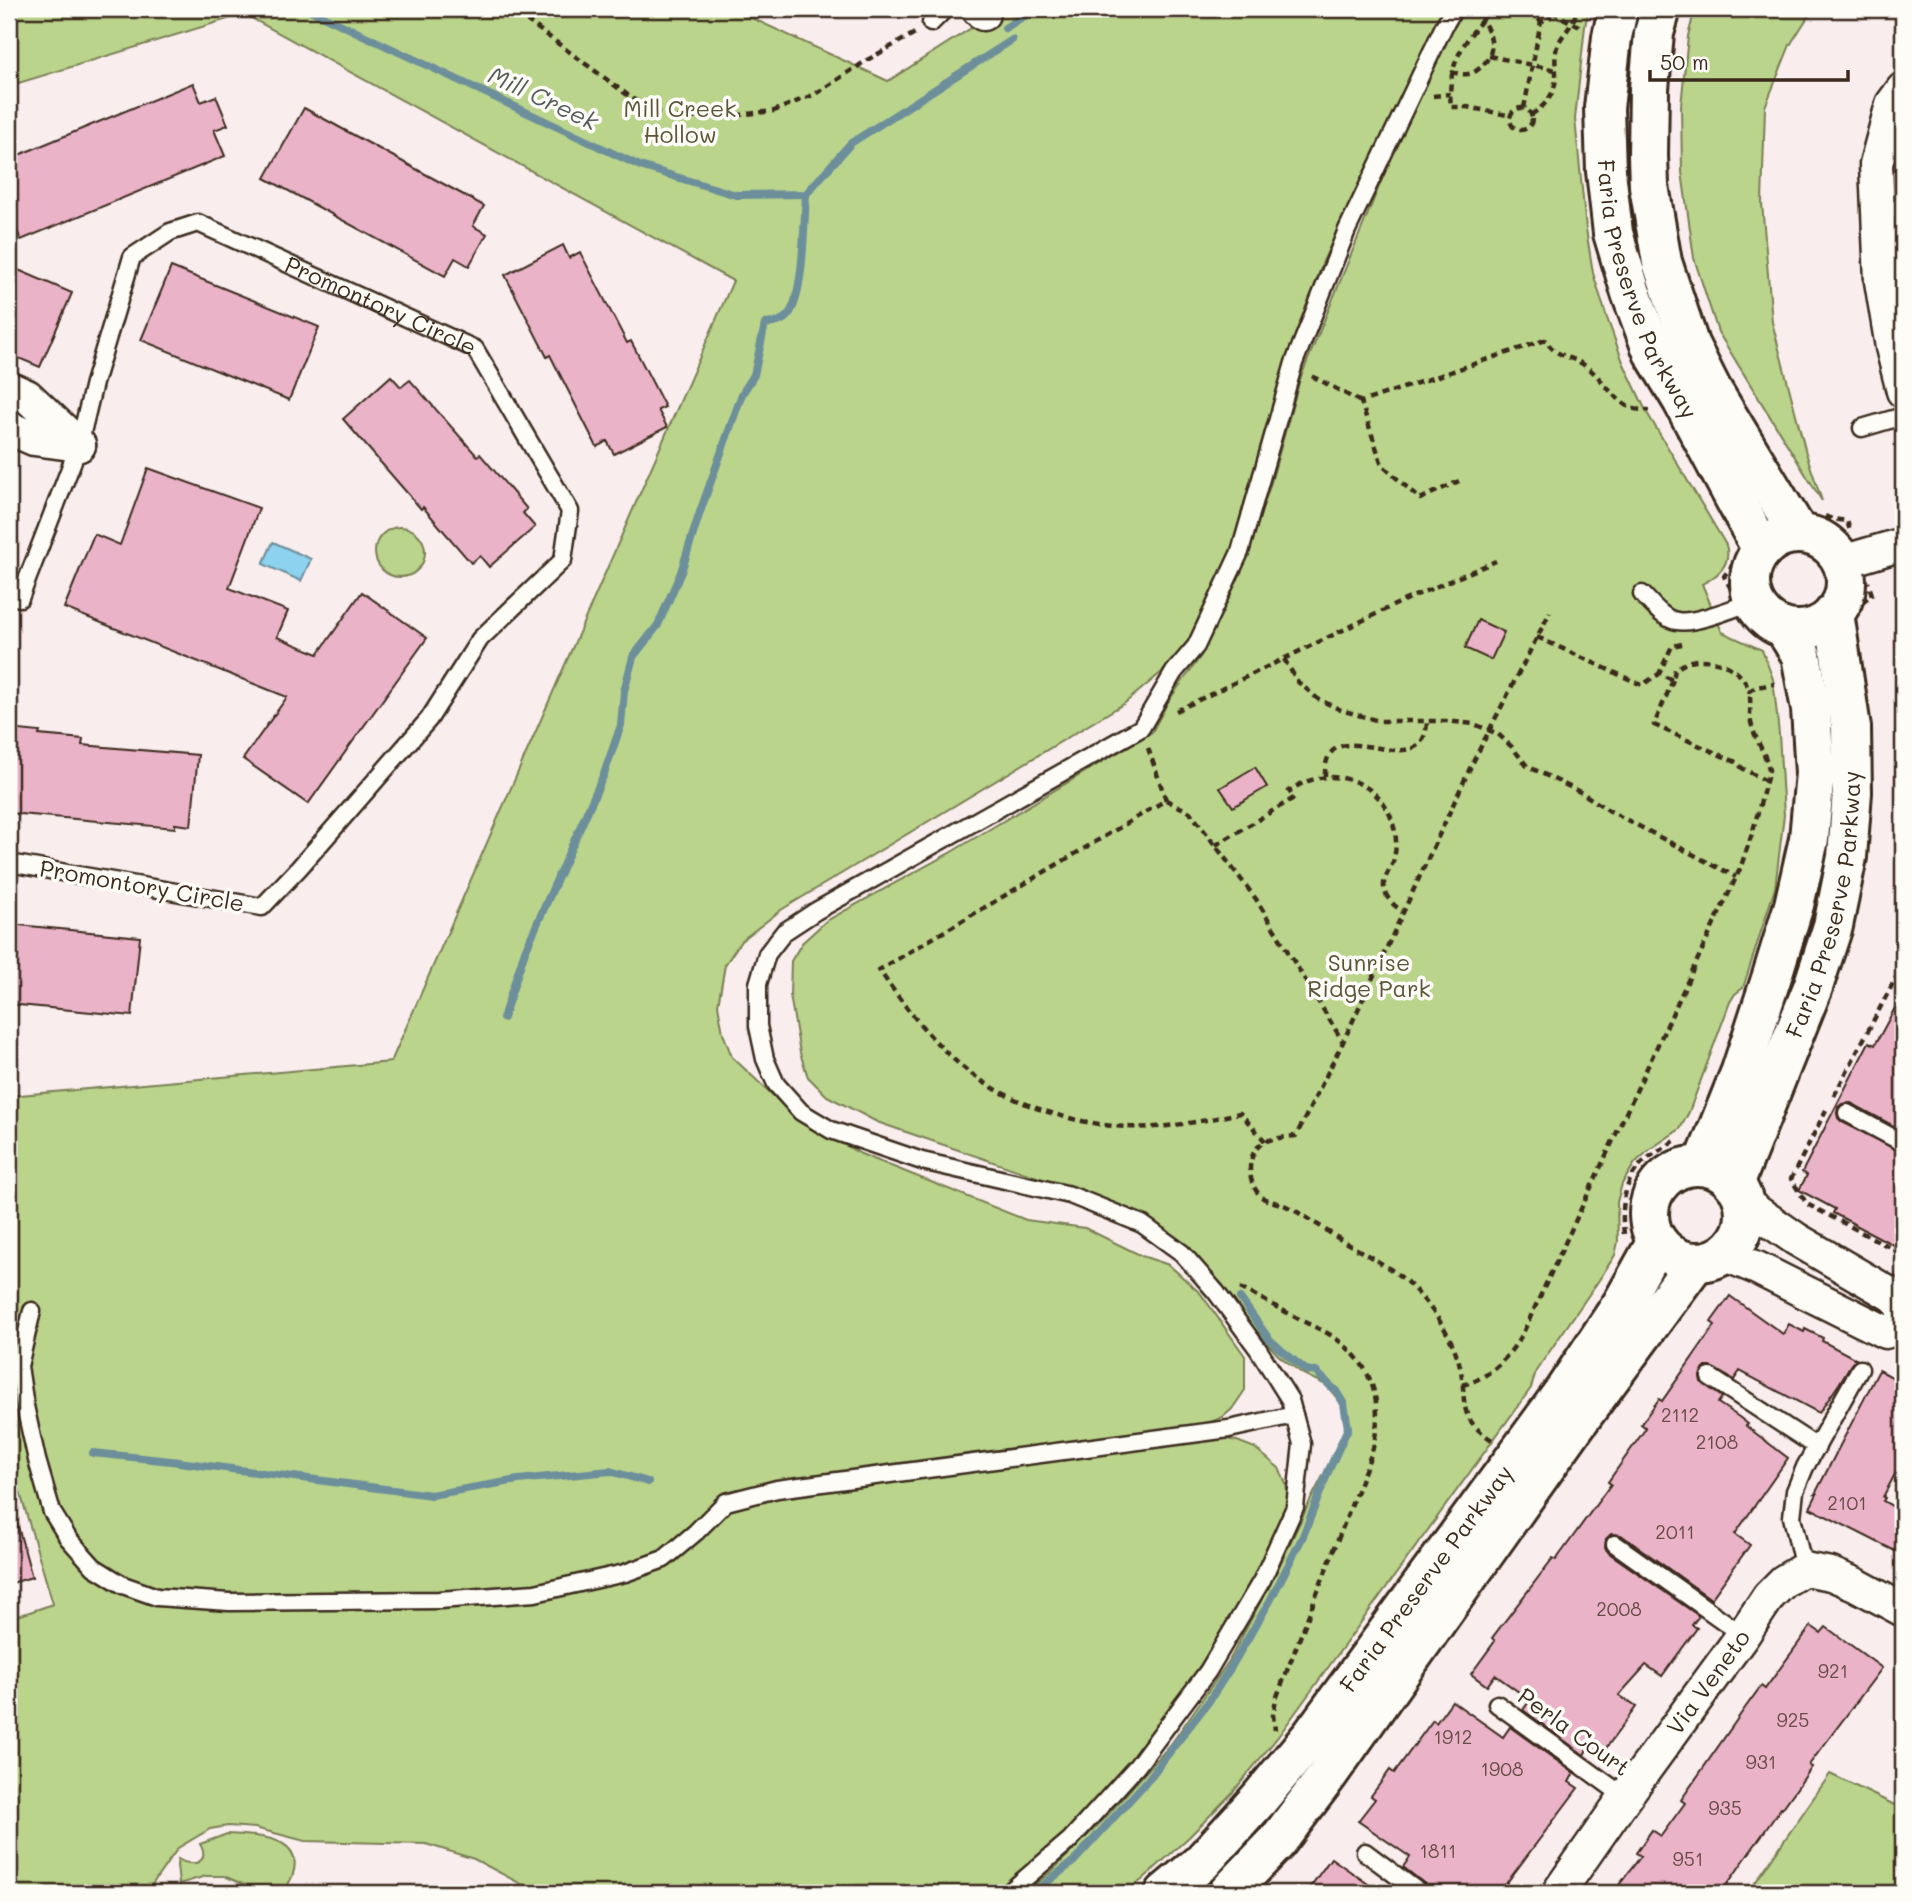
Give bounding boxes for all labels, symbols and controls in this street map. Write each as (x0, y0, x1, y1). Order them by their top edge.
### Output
scale bar (1650, 38, 1847, 82)
text: 50 m (1660, 48, 1709, 75)
water label: Mill Creek (484, 59, 605, 137)
park label: Mill Creek Hollow (624, 93, 736, 149)
street label: Faria Preserve Parkway (1592, 159, 1705, 423)
street label: Promontory Circle (280, 249, 482, 362)
street label: Faria Preserve Parkway (1778, 771, 1866, 1042)
street label: Promontory Circle (38, 852, 247, 918)
park label: Sunrise Ridge Park (1307, 947, 1431, 1003)
house number: 2112 (1661, 1402, 1699, 1427)
house number: 2108 (1696, 1429, 1738, 1454)
street label: Faria Preserve Parkway (1332, 1459, 1519, 1698)
house number: 2101 (1827, 1490, 1867, 1515)
house number: 2011 (1655, 1519, 1695, 1544)
house number: 2008 (1596, 1596, 1642, 1621)
street label: Via Veneto (1659, 1623, 1756, 1740)
house number: 921 (1818, 1658, 1848, 1683)
street label: Perla Court (1513, 1680, 1637, 1782)
house number: 925 (1777, 1707, 1809, 1732)
house number: 1912 (1434, 1724, 1472, 1749)
house number: 931 (1746, 1749, 1776, 1774)
house number: 1908 (1481, 1756, 1523, 1781)
house number: 935 (1708, 1795, 1742, 1820)
house number: 1811 (1420, 1838, 1456, 1863)
house number: 951 (1673, 1846, 1703, 1871)

